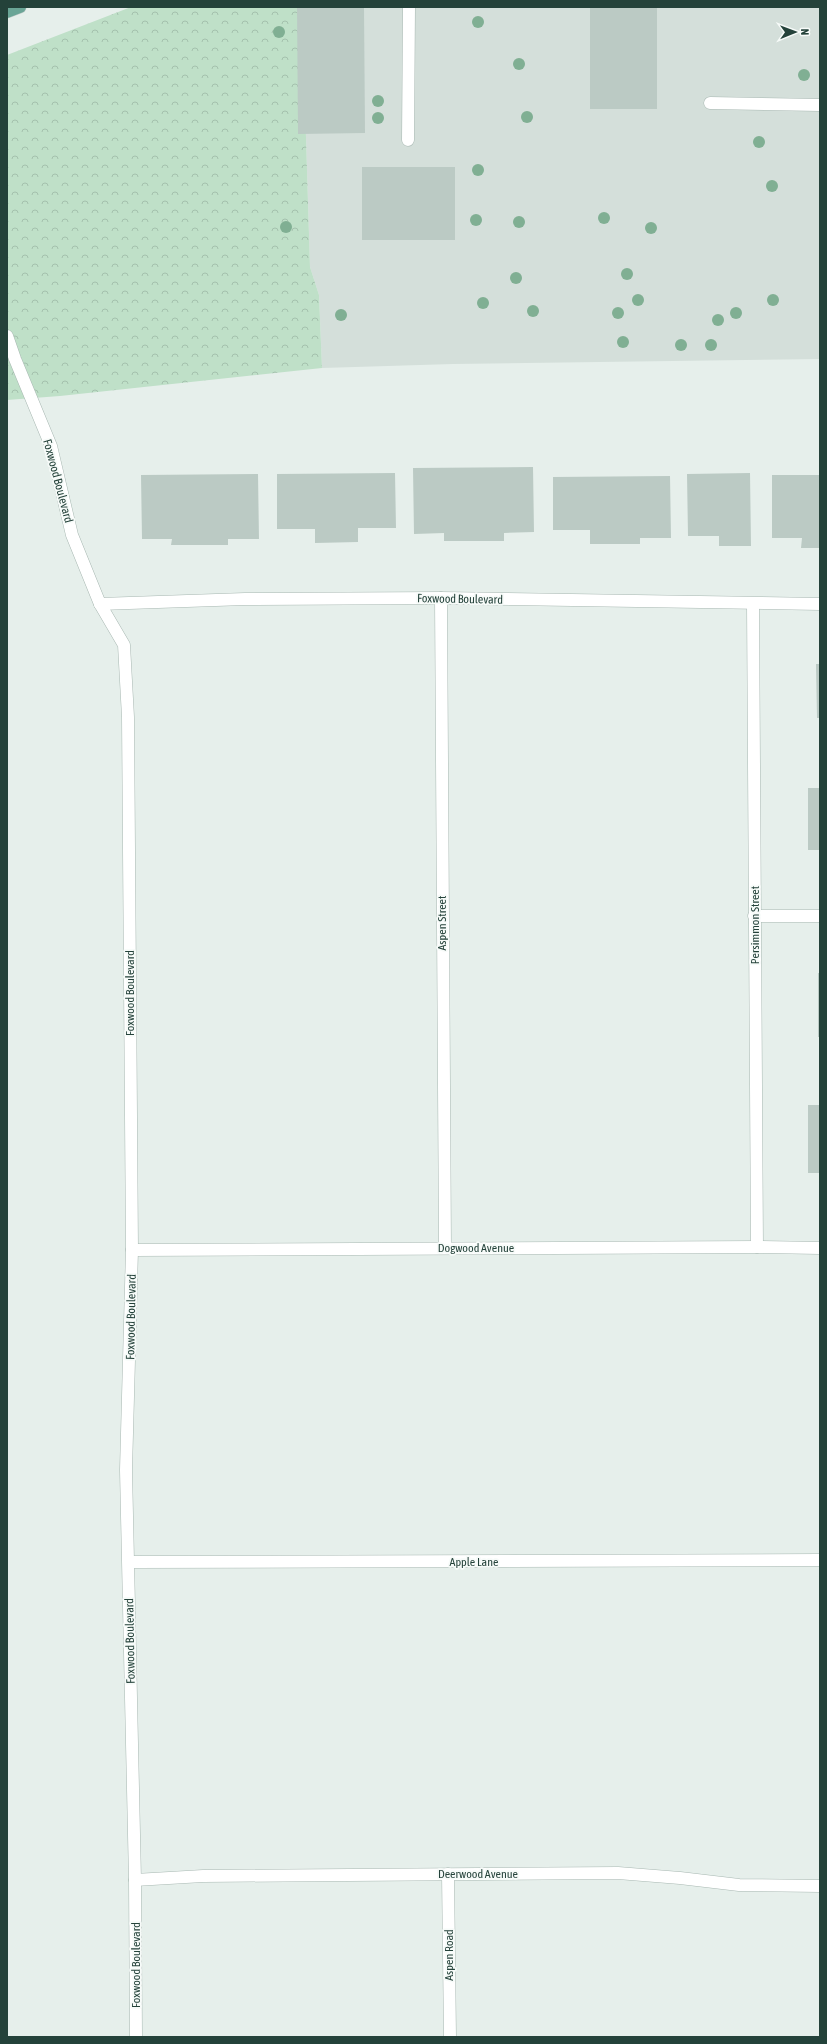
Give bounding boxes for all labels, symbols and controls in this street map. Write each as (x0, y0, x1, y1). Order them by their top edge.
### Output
north arrow (775, 12, 815, 52)
text: N (799, 28, 811, 35)
street label: Foxwood Boulevard (40, 438, 76, 524)
street label: Foxwood Boulevard (417, 591, 503, 607)
street label: Persimmon Street (748, 885, 762, 964)
street label: Aspen Street (435, 895, 449, 951)
street label: Foxwood Boulevard (123, 950, 137, 1036)
street label: Dogwood Avenue (438, 1241, 514, 1255)
street label: Foxwood Boulevard (123, 1274, 139, 1360)
street label: Apple Lane (450, 1555, 498, 1569)
street label: Foxwood Boulevard (122, 1598, 138, 1684)
street label: Deerwood Avenue (438, 1867, 518, 1881)
street label: Foxwood Boulevard (129, 1922, 143, 2008)
street label: Aspen Road (442, 1929, 456, 1981)

